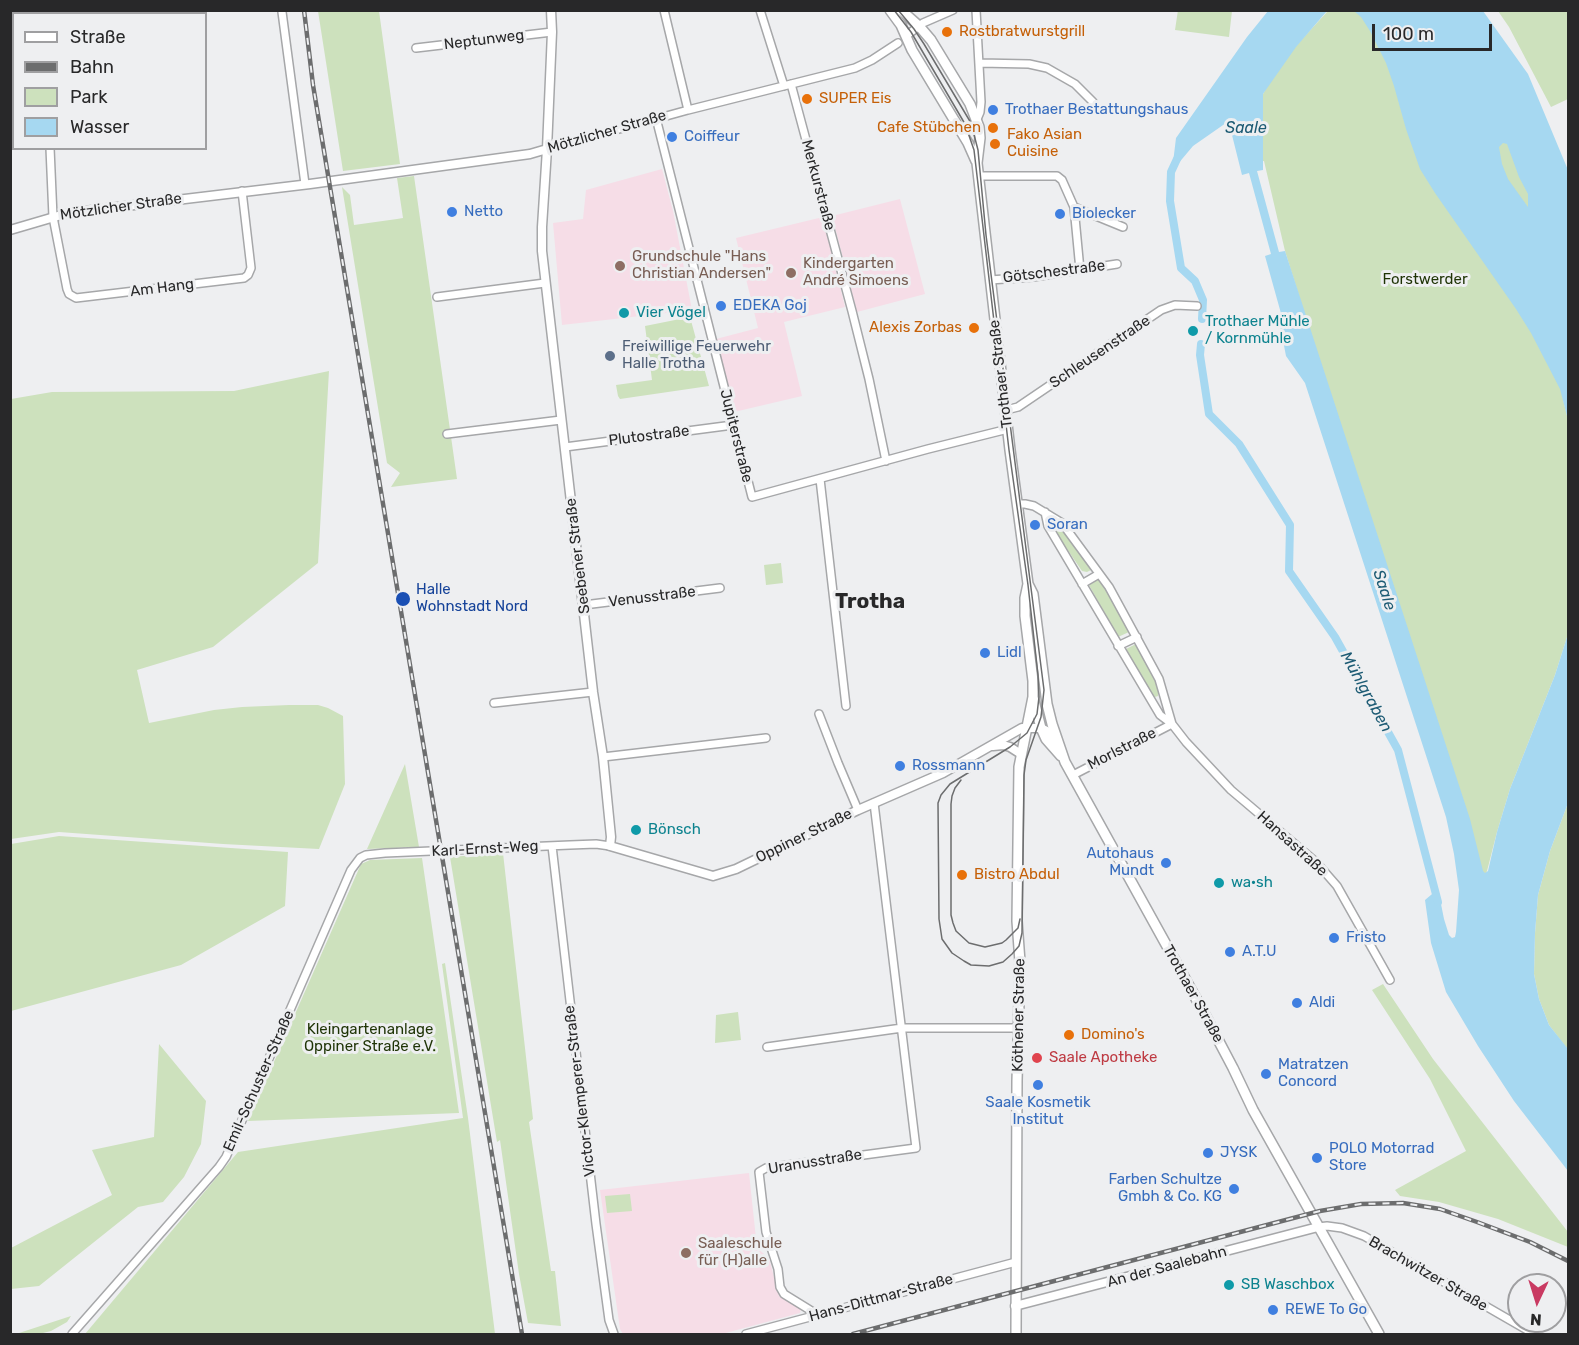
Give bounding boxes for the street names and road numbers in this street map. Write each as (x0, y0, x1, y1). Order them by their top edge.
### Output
street label: Neptunweg (443, 26, 525, 54)
street label: Mötzlicher Straße (546, 106, 668, 158)
street label: Merkurstraße (797, 138, 839, 232)
street label: Mötzlicher Straße (59, 190, 183, 224)
street label: Götschestraße (1002, 257, 1106, 287)
street label: Am Hang (129, 275, 195, 301)
street label: Schleusenstraße (1046, 312, 1154, 392)
street label: Trothaer Straße (985, 319, 1017, 429)
street label: Jupiterstraße (716, 387, 756, 485)
street label: Plutostraße (608, 422, 690, 450)
street label: Seebener Straße (562, 497, 594, 615)
street label: Venusstraße (607, 583, 697, 611)
street label: Morlstraße (1085, 724, 1159, 774)
street label: Oppiner Straße (753, 805, 855, 867)
street label: Hansastraße (1253, 808, 1331, 880)
street label: Karl-Ernst-Weg (431, 837, 539, 861)
street label: Trothaer Straße (1159, 942, 1227, 1046)
street label: Köthener Straße (1009, 958, 1029, 1072)
street label: Victor-Klemperer-Straße (561, 1004, 599, 1178)
street label: Emil-Schuster-Straße (220, 1008, 298, 1154)
street label: Uranusstraße (767, 1146, 863, 1178)
street label: Brachwitzer Straße (1365, 1233, 1491, 1315)
street label: An der Saalebahn (1105, 1242, 1229, 1292)
street label: Hans-Dittmar-Straße (807, 1270, 955, 1326)

